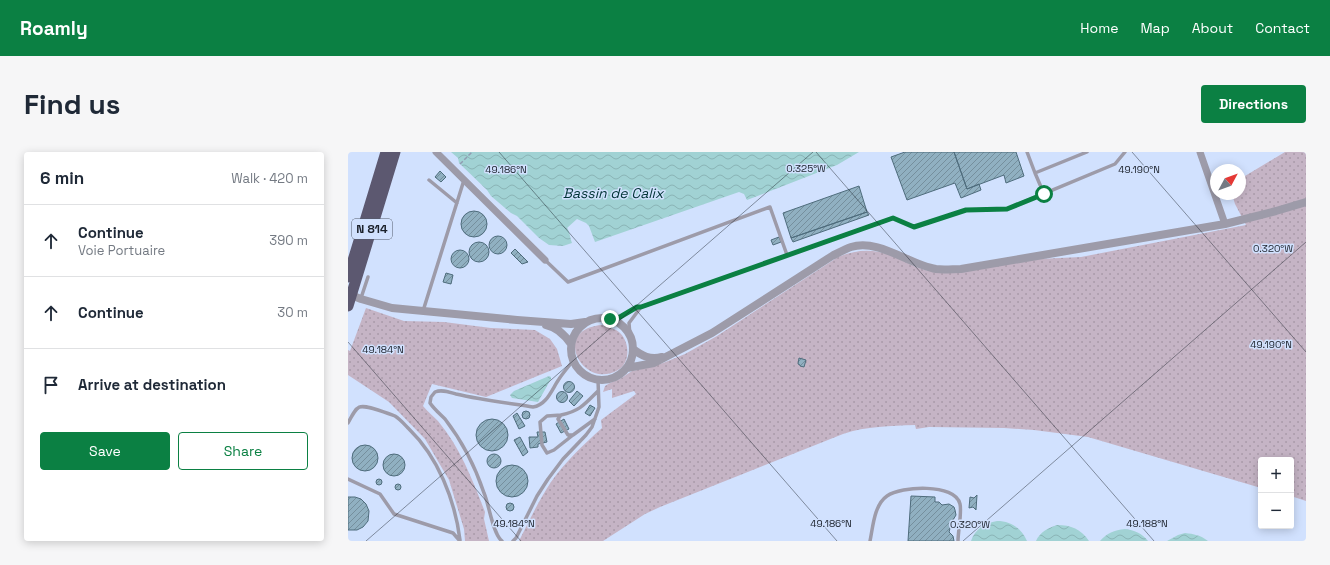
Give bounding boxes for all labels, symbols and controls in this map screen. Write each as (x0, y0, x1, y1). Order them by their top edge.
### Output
text: Roamly (20, 16, 88, 41)
text: Home (1080, 19, 1118, 37)
text: Map (1140, 19, 1170, 37)
text: About (1192, 19, 1233, 37)
text: Contact (1255, 19, 1310, 37)
button: Directions (1201, 85, 1306, 123)
text: Find us (24, 86, 121, 122)
text: 0.325°W (786, 162, 826, 175)
text: 49.186°N (485, 163, 527, 176)
text: 49.190°N (1118, 163, 1160, 176)
north arrow (1210, 164, 1246, 200)
text: 6 min (40, 167, 84, 189)
text: Walk · 420 m (231, 170, 308, 187)
water label: Bassin de Calix (563, 184, 665, 202)
route start (1035, 185, 1053, 203)
road number: N 814 (352, 219, 392, 239)
text: Continue (78, 223, 144, 242)
icon: ahead (40, 230, 62, 252)
text: 390 m (269, 232, 308, 249)
text: Voie Portuaire (78, 242, 165, 259)
text: 0.320°W (1253, 242, 1293, 255)
icon: ahead (40, 302, 62, 324)
text: Continue (78, 303, 144, 322)
text: 30 m (277, 304, 308, 321)
route end (601, 310, 619, 328)
text: 49.190°N (1250, 338, 1292, 351)
text: 49.184°N (362, 343, 404, 356)
icon: arrive (40, 374, 62, 396)
text: Arrive at destination (78, 375, 226, 394)
button: Save (40, 432, 170, 470)
button: Share (178, 432, 308, 470)
map controls (1258, 457, 1294, 529)
button: + (1258, 457, 1294, 493)
button: − (1258, 493, 1294, 529)
text: 49.184°N (493, 517, 535, 530)
text: 49.186°N (810, 517, 852, 530)
text: 49.188°N (1126, 517, 1168, 530)
text: 0.320°W (950, 518, 990, 531)

